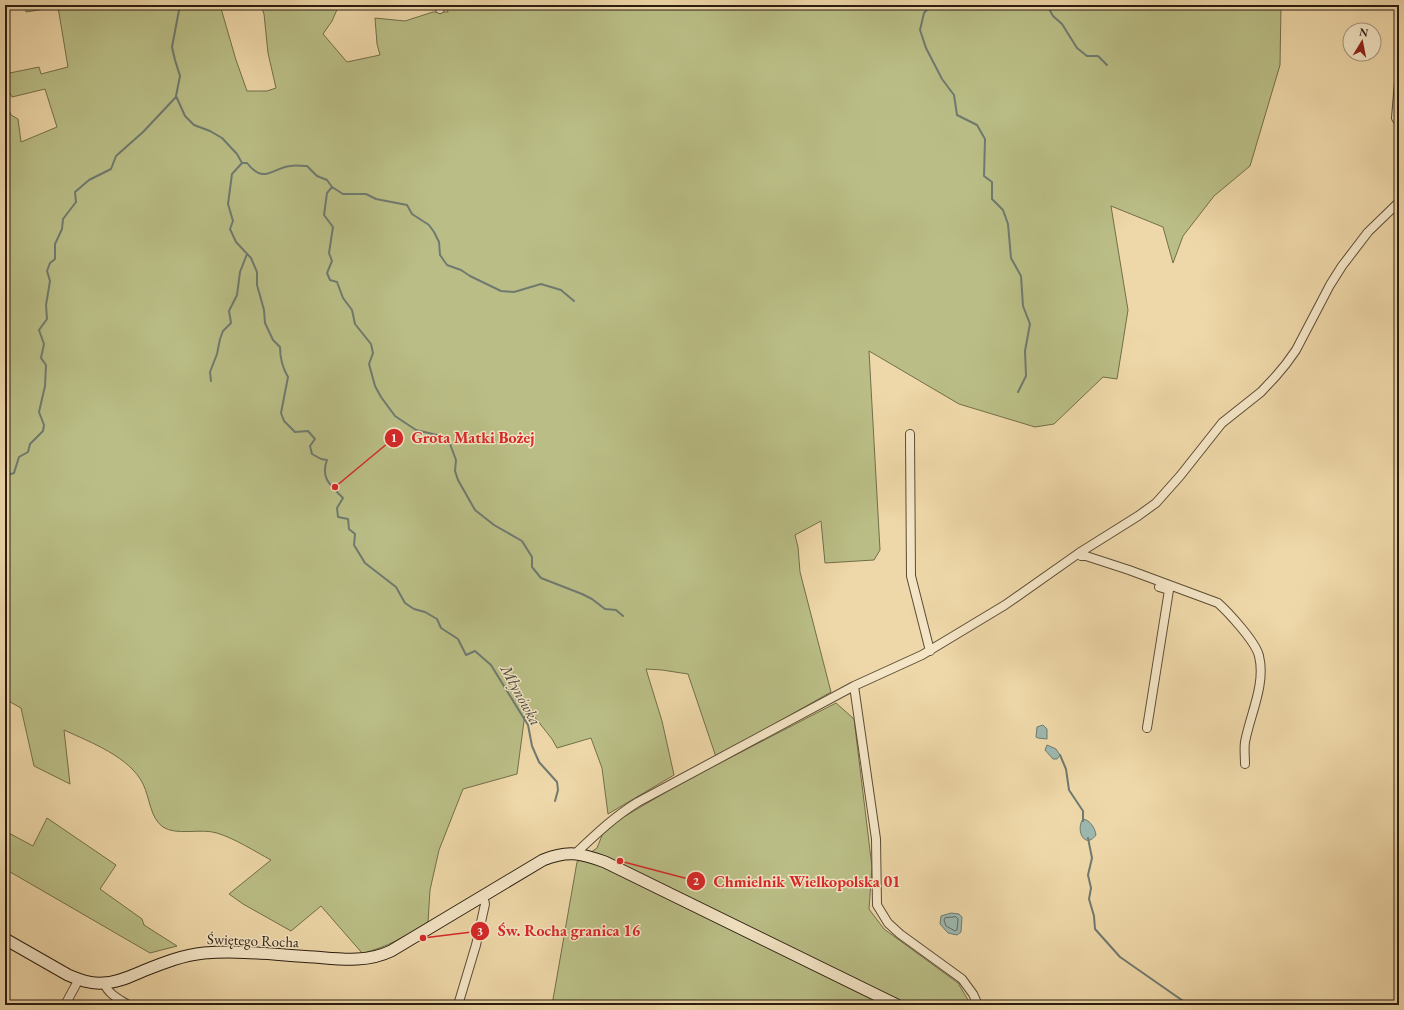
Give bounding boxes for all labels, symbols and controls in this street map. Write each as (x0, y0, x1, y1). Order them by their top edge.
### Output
north arrow (1342, 22, 1382, 62)
text: N (1358, 24, 1369, 40)
callout: Grota Matki Bożej (384, 424, 543, 452)
text: Grota Matki Bożej (411, 427, 535, 448)
text: 1 (391, 430, 397, 446)
water label: Młynówka (495, 660, 546, 729)
callout: Chmielnik Wielkopolska 01 (686, 867, 909, 895)
text: Chmielnik Wielkopolska 01 (713, 871, 901, 892)
text: 2 (693, 873, 700, 889)
callout: Św. Rocha granica 16 (470, 917, 649, 945)
text: Św. Rocha granica 16 (498, 920, 641, 941)
text: 3 (477, 923, 483, 939)
street label: Świętego Rocha (207, 929, 299, 951)

